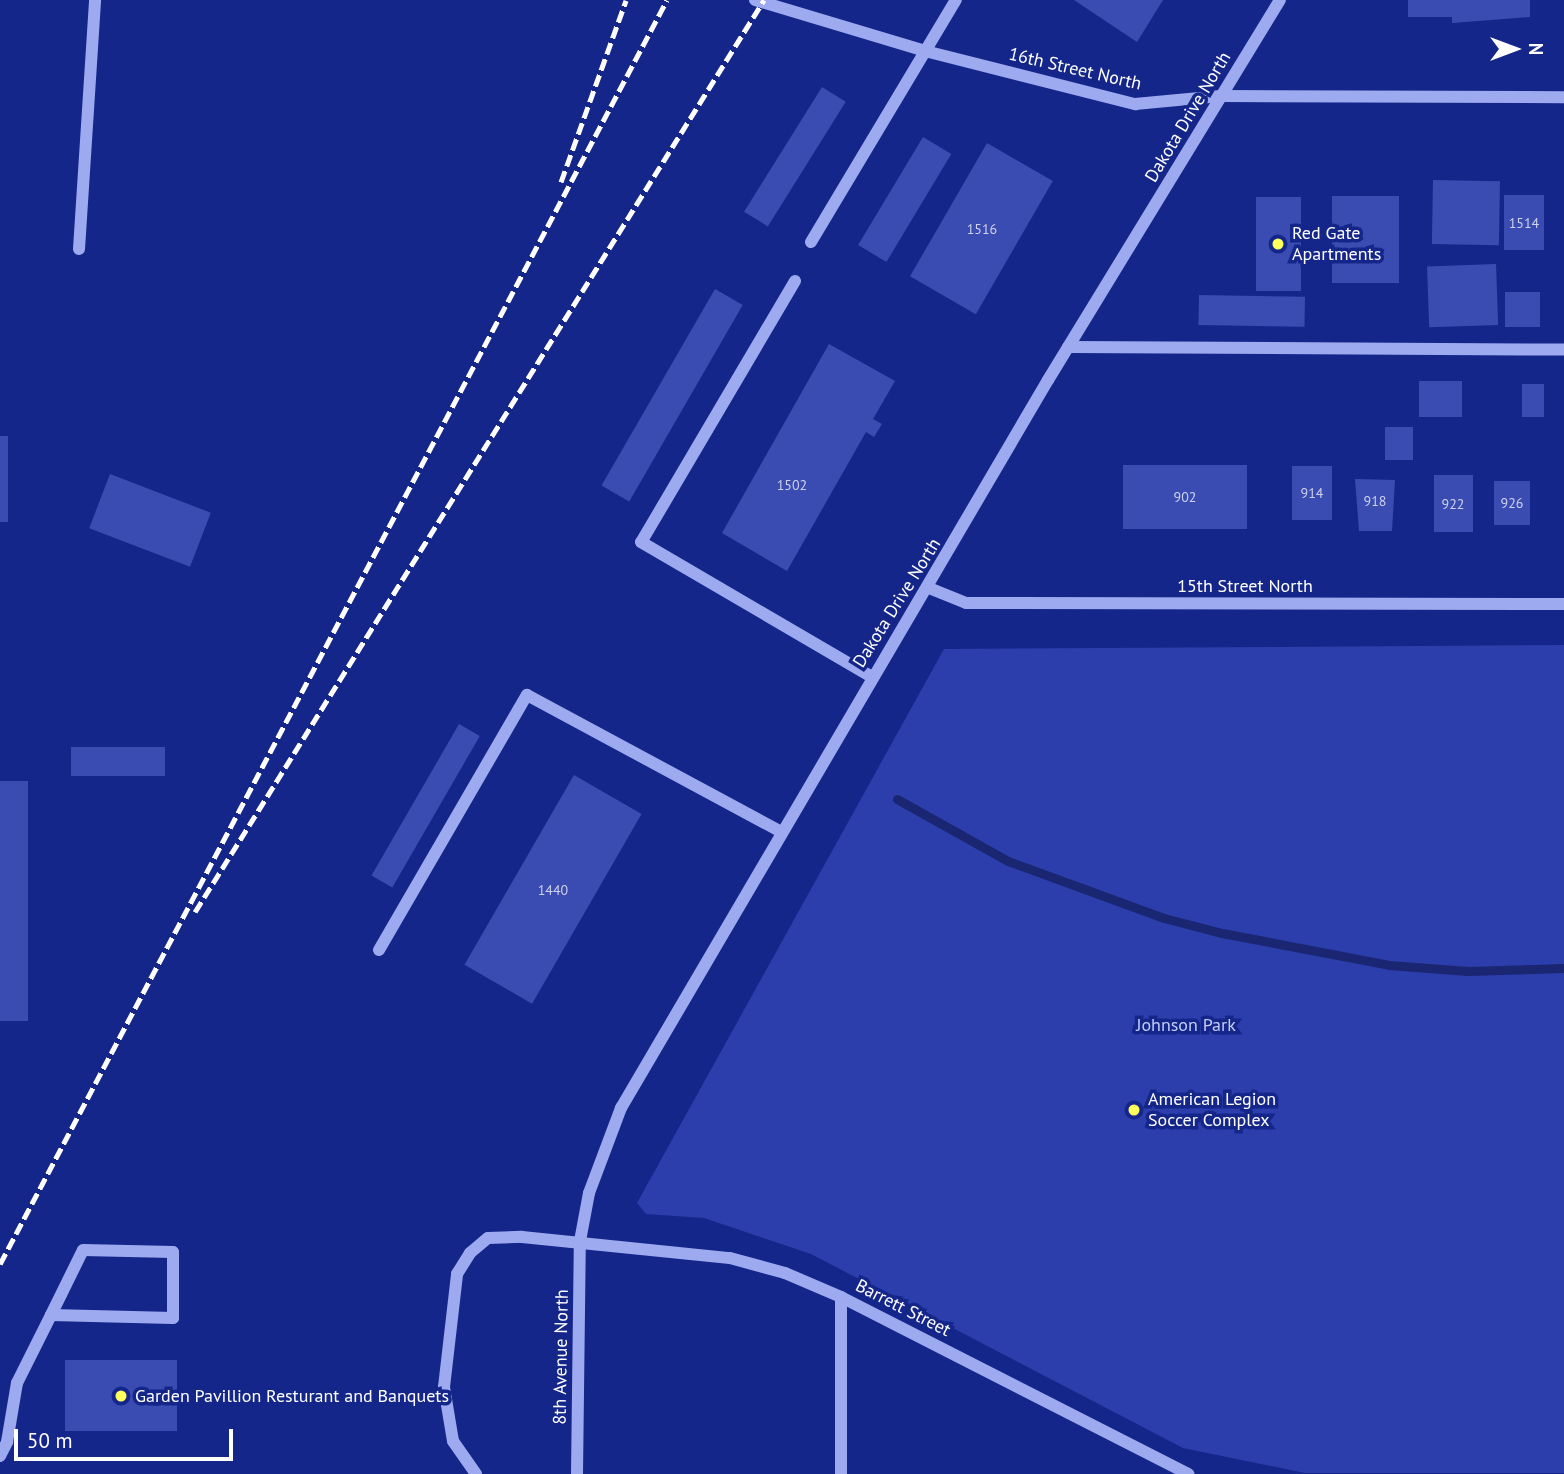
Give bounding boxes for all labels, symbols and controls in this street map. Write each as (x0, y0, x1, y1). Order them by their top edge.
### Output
north arrow (1480, 14, 1550, 84)
street label: 16th Street North (1007, 43, 1143, 95)
text: N (1524, 43, 1548, 55)
street label: Dakota Drive North (1141, 48, 1235, 186)
house number: 1514 (1509, 215, 1539, 231)
house number: 1516 (967, 221, 997, 237)
place label: Red Gate Apartments (1292, 223, 1381, 266)
marker: Red Gate Apartments (1270, 236, 1286, 252)
house number: 1502 (777, 477, 807, 493)
house number: 914 (1301, 485, 1323, 501)
house number: 902 (1174, 489, 1196, 505)
house number: 918 (1364, 493, 1386, 509)
house number: 926 (1501, 495, 1523, 511)
house number: 922 (1442, 496, 1464, 512)
street label: Dakota Drive North (849, 534, 945, 672)
street label: 15th Street North (1177, 575, 1313, 597)
house number: 1440 (538, 882, 568, 898)
park label: Johnson Park (1136, 1014, 1236, 1036)
place label: American Legion Soccer Complex (1148, 1089, 1276, 1132)
marker: American Legion Soccer Complex (1126, 1102, 1142, 1118)
street label: Barrett Street (852, 1275, 954, 1341)
street label: 8th Avenue North (549, 1289, 573, 1425)
place label: Garden Pavillion Resturant and Banquets (135, 1385, 449, 1407)
marker: Garden Pavillion Resturant and Banquets (113, 1388, 129, 1404)
scale bar (18, 1414, 236, 1458)
text: 50 m (27, 1427, 73, 1454)

